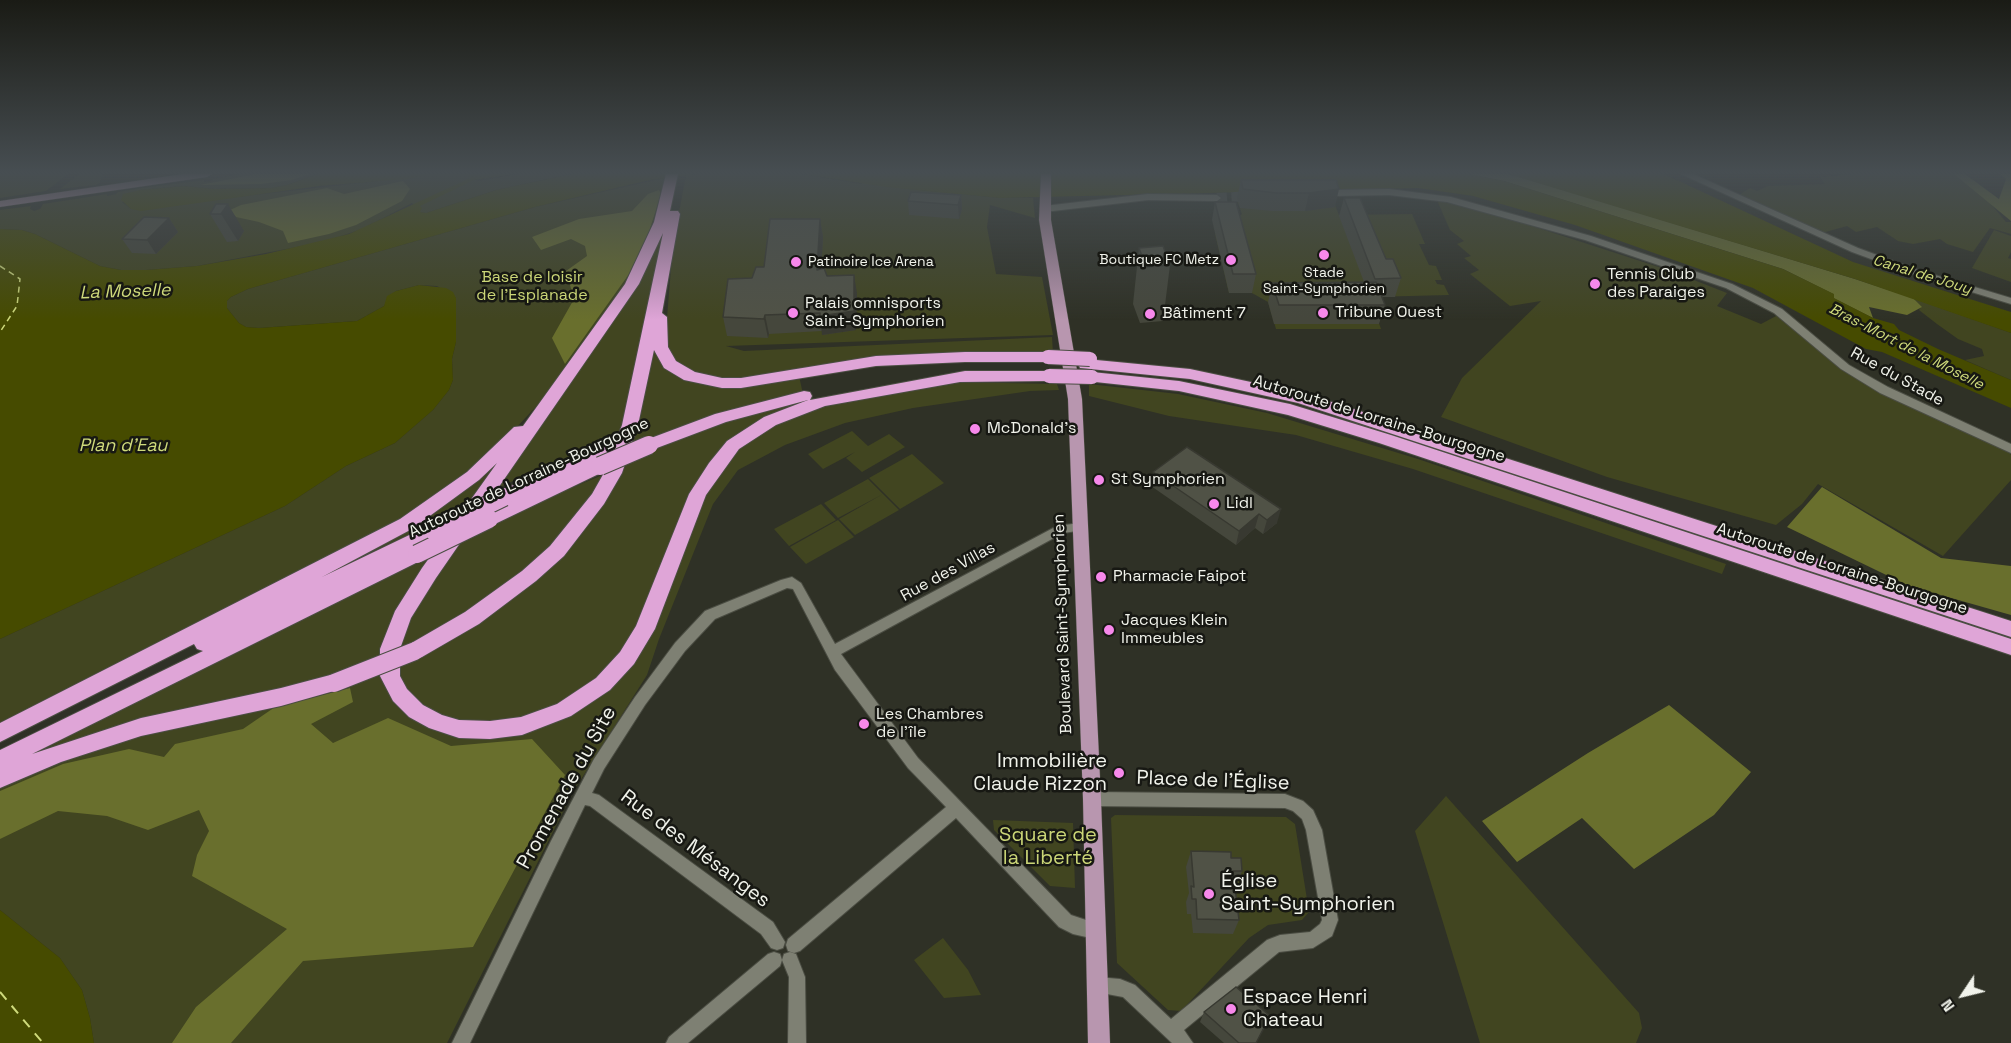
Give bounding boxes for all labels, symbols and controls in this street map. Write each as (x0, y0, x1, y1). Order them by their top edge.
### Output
marker: Stade Saint-Symphorien (1317, 248, 1331, 262)
water label: Canal de Jouy (1871, 251, 1973, 299)
place label: Boutique FC Metz (1099, 252, 1219, 268)
marker: Boutique FC Metz (1224, 253, 1238, 267)
place label: Patinoire Ice Arena (808, 254, 934, 270)
marker: Patinoire Ice Arena (789, 255, 803, 269)
place label: Stade Saint-Symphorien (1263, 265, 1385, 298)
place label: Tennis Club des Paraiges (1607, 265, 1705, 303)
park label: Base de loisir de l'Esplanade (476, 268, 588, 306)
marker: Tennis Club des Paraiges (1588, 277, 1602, 291)
water label: La Moselle (79, 280, 171, 304)
place label: Palais omnisports Saint-Symphorien (805, 294, 944, 332)
water label: Bras-Mort de la Moselle (1826, 300, 1986, 394)
place label: Tribune Ouest (1335, 303, 1442, 323)
place label: Bâtiment 7 (1162, 304, 1246, 324)
marker: Palais omnisports Saint-Symphorien (786, 306, 800, 320)
marker: Tribune Ouest (1316, 306, 1330, 320)
marker: Bâtiment 7 (1143, 307, 1157, 321)
street label: Rue du Stade (1847, 343, 1947, 411)
street label: Autoroute de Lorraine-Bourgogne (1251, 371, 1507, 467)
street label: Autoroute de Lorraine-Bourgogne (406, 414, 652, 542)
place label: McDonald's (987, 419, 1077, 439)
marker: McDonald's (968, 422, 982, 436)
water label: Plan d'Eau (79, 435, 167, 457)
place label: St Symphorien (1111, 470, 1225, 490)
marker: St Symphorien (1092, 473, 1106, 487)
place label: Lidl (1226, 494, 1253, 514)
marker: Lidl (1207, 497, 1221, 511)
street label: Boulevard Saint-Symphorien (1050, 513, 1076, 735)
street label: Autoroute de Lorraine-Bourgogne (1714, 519, 1970, 619)
street label: Rue des Villas (897, 538, 999, 606)
place label: Pharmacie Faipot (1113, 567, 1246, 587)
marker: Pharmacie Faipot (1094, 570, 1108, 584)
place label: Jacques Klein Immeubles (1121, 611, 1228, 649)
marker: Jacques Klein Immeubles (1102, 623, 1116, 637)
street label: Promenade du Site (512, 703, 622, 873)
place label: Les Chambres de l'île (876, 705, 984, 743)
marker: Les Chambres de l'île (857, 717, 871, 731)
place label: Immobilière Claude Rizzon (973, 750, 1107, 797)
marker: Immobilière Claude Rizzon (1112, 766, 1126, 780)
street label: Place de l'Église (1136, 766, 1290, 796)
street label: Rue des Mésanges (616, 785, 774, 913)
park label: Square de la Liberté (999, 824, 1097, 871)
place label: Église Saint-Symphorien (1221, 870, 1395, 917)
marker: Église Saint-Symphorien (1202, 887, 1216, 901)
north arrow (1933, 965, 1993, 1025)
place label: Espace Henri Chateau (1243, 986, 1368, 1033)
text: N (1936, 995, 1960, 1016)
marker: Espace Henri Chateau (1224, 1002, 1238, 1016)

